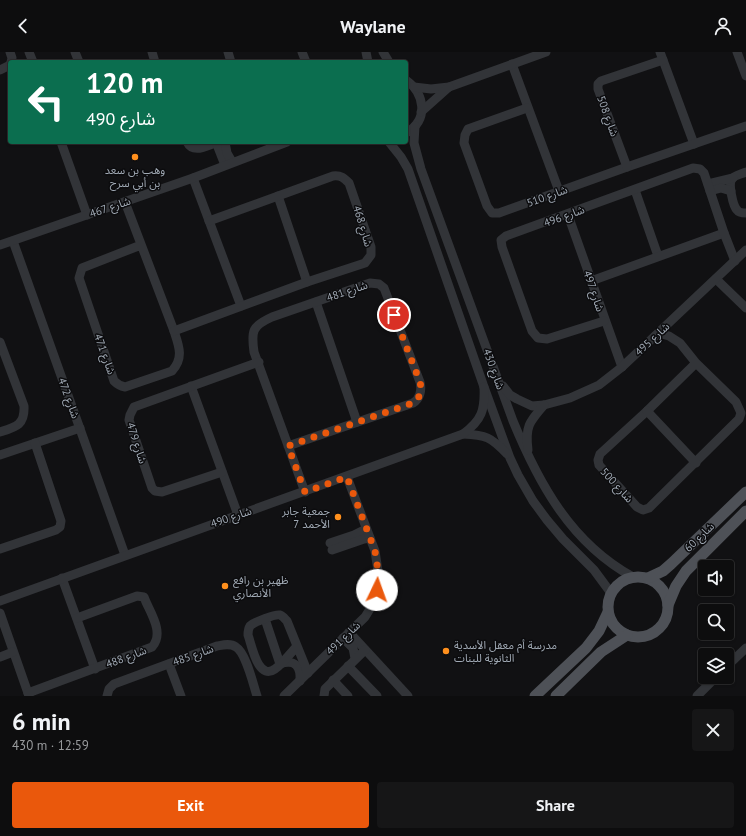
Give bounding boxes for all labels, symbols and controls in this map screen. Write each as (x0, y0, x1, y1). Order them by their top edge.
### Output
icon: back (12, 15, 34, 37)
text: Waylane (340, 15, 406, 38)
icon: person (712, 15, 734, 37)
text: 120 m (86, 64, 163, 101)
icon: left (20, 76, 72, 128)
street label: شارع 508 (593, 94, 622, 139)
text: شارع 490 (86, 107, 155, 130)
marker: وهب بن سعد بن أبي سرح (130, 152, 140, 162)
place label: وهب بن سعد بن أبي سرح (105, 163, 165, 193)
street label: شارع 510 (525, 182, 570, 211)
street label: شارع 467 (88, 193, 133, 221)
street label: شارع 496 (542, 202, 587, 231)
street label: شارع 468 (349, 204, 376, 249)
street label: شارع 497 (580, 269, 608, 314)
street label: شارع 481 (325, 277, 370, 305)
pin (377, 298, 411, 332)
icon: arrive (383, 304, 405, 326)
street label: شارع 495 (632, 319, 673, 359)
street label: شارع 471 (90, 332, 119, 377)
street label: شارع 430 (479, 347, 508, 392)
street label: شارع 472 (54, 376, 83, 421)
street label: شارع 479 (123, 421, 150, 466)
street label: شارع 500 (597, 465, 637, 506)
street label: شارع 490 (209, 503, 254, 531)
place label: جمعية جابر الأحمد 7 (281, 504, 331, 531)
marker: جمعية جابر الأحمد 7 (333, 512, 343, 522)
street label: شارع 60 (681, 519, 718, 555)
map controls (698, 560, 734, 684)
button: sound (698, 560, 734, 596)
position arrow (356, 569, 398, 611)
place label: ظهير بن رافع الأنصاري (233, 573, 288, 603)
marker: ظهير بن رافع الأنصاري (220, 581, 230, 591)
button: search (698, 604, 734, 640)
street label: شارع 491 (323, 618, 364, 658)
place label: مدرسة أم معقل الأسدية الثانوية للبنات (454, 638, 557, 665)
street label: شارع 485 (171, 641, 216, 670)
street label: شارع 488 (104, 643, 149, 672)
marker: مدرسة أم معقل الأسدية الثانوية للبنات (441, 646, 451, 656)
button: layers (698, 648, 734, 684)
text: 6 min (12, 706, 71, 737)
button: close (692, 709, 734, 751)
text: 430 m · 12:59 (12, 737, 89, 754)
button: Exit (12, 782, 369, 828)
button: Share (377, 782, 734, 828)

